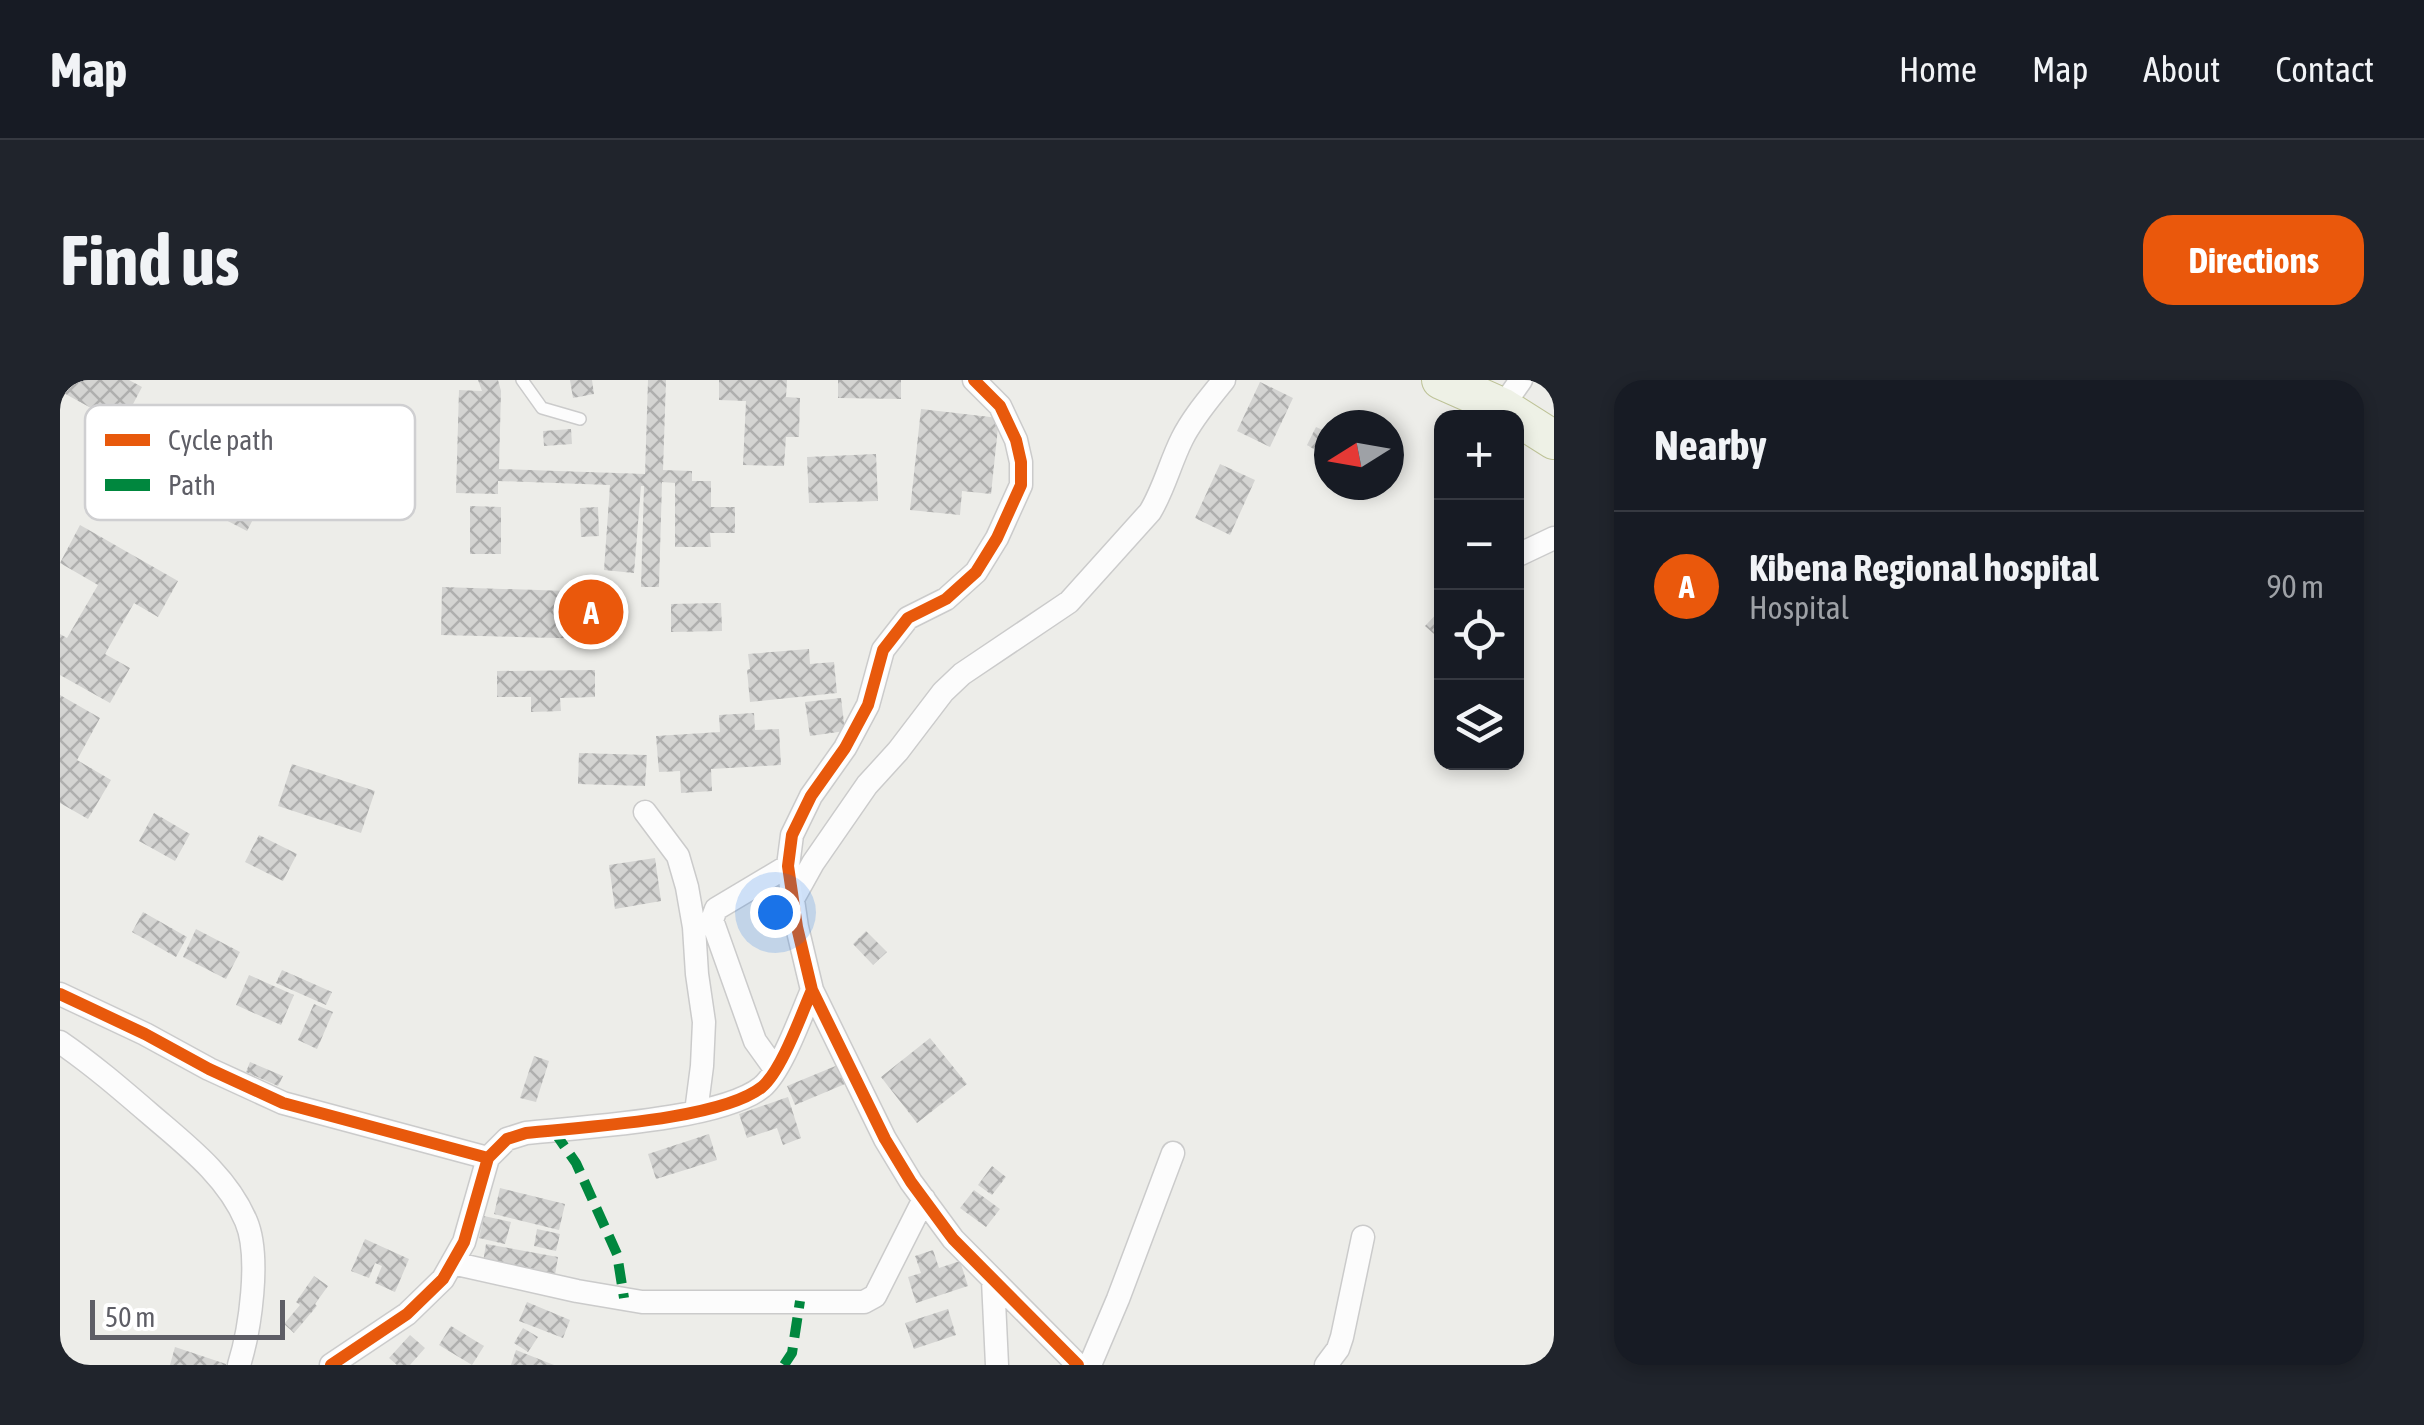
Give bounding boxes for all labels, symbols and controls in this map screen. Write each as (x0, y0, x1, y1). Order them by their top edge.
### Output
text: Map (50, 42, 127, 97)
text: Home (1899, 49, 1977, 89)
text: Map (2032, 49, 2088, 89)
text: About (2143, 49, 2220, 89)
text: Contact (2275, 49, 2374, 89)
button: Directions (2143, 215, 2364, 305)
text: Find us (60, 220, 240, 300)
legend (85, 405, 415, 520)
north arrow (1314, 410, 1404, 500)
map controls (1434, 410, 1524, 770)
button: + (1434, 410, 1524, 500)
text: Nearby (1654, 421, 1767, 469)
text: Cycle path (168, 424, 274, 456)
text: Path (168, 469, 216, 501)
button: − (1434, 500, 1524, 590)
text: Kibena Regional hospital (1749, 546, 2099, 589)
text: A (1679, 568, 1694, 605)
text: 90 m (2266, 568, 2324, 605)
pin: A (558, 574, 624, 650)
text: Hospital (1749, 589, 1849, 626)
button: locate (1434, 590, 1524, 680)
button: layers (1434, 680, 1524, 770)
your location (750, 887, 801, 938)
scale bar (90, 1295, 285, 1340)
text: 50 m (105, 1301, 155, 1333)

